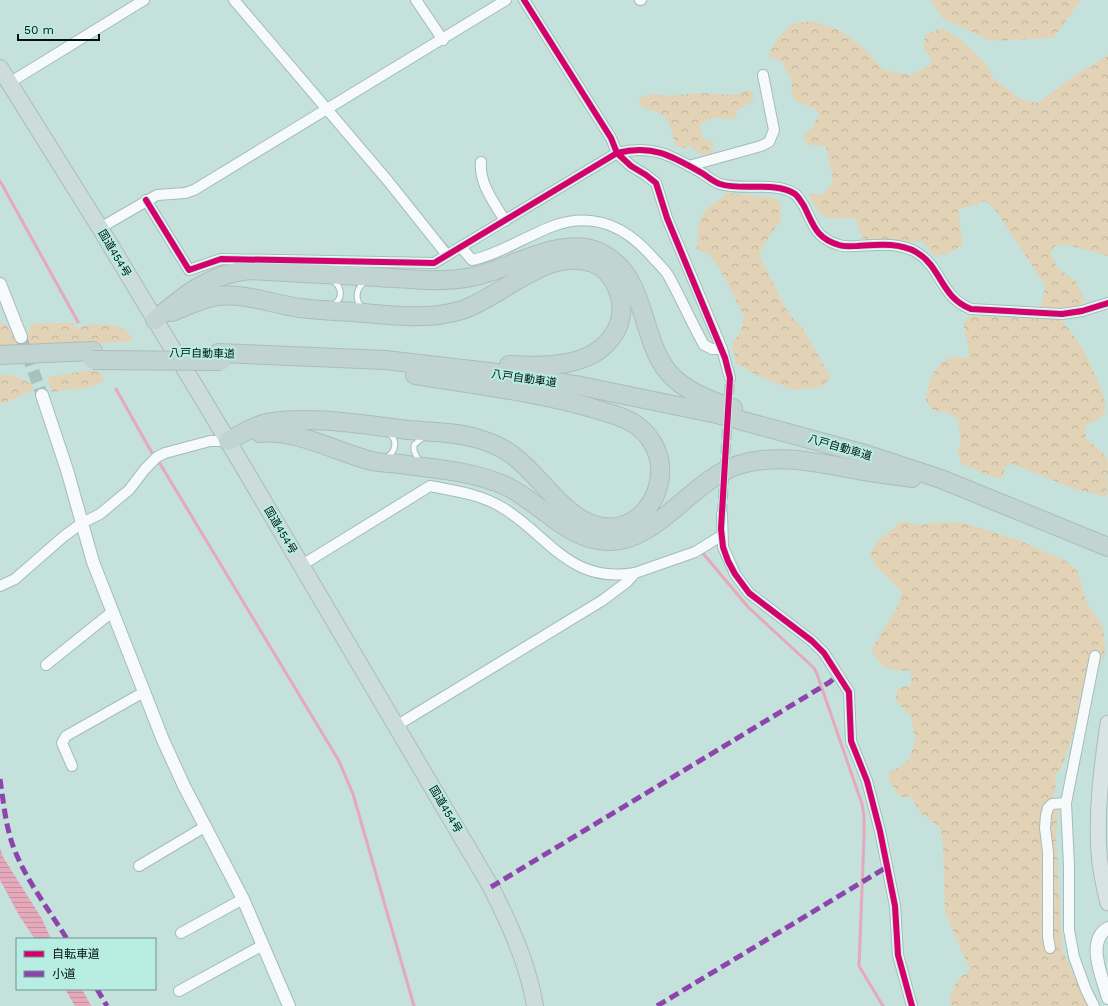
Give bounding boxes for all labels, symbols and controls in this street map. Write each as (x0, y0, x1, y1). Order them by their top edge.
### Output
scale bar (18, 16, 99, 42)
text: 50 m (24, 23, 54, 37)
street label: 国道454号 (95, 227, 134, 279)
street label: 八戸自動車道 (169, 346, 235, 361)
street label: 八戸自動車道 (490, 367, 558, 390)
street label: 八戸自動車道 (806, 432, 873, 463)
street label: 国道454号 (261, 504, 300, 556)
street label: 国道454号 (426, 783, 465, 835)
legend (16, 938, 156, 990)
text: 自転車道 (52, 947, 100, 961)
text: 小道 (52, 967, 76, 981)

